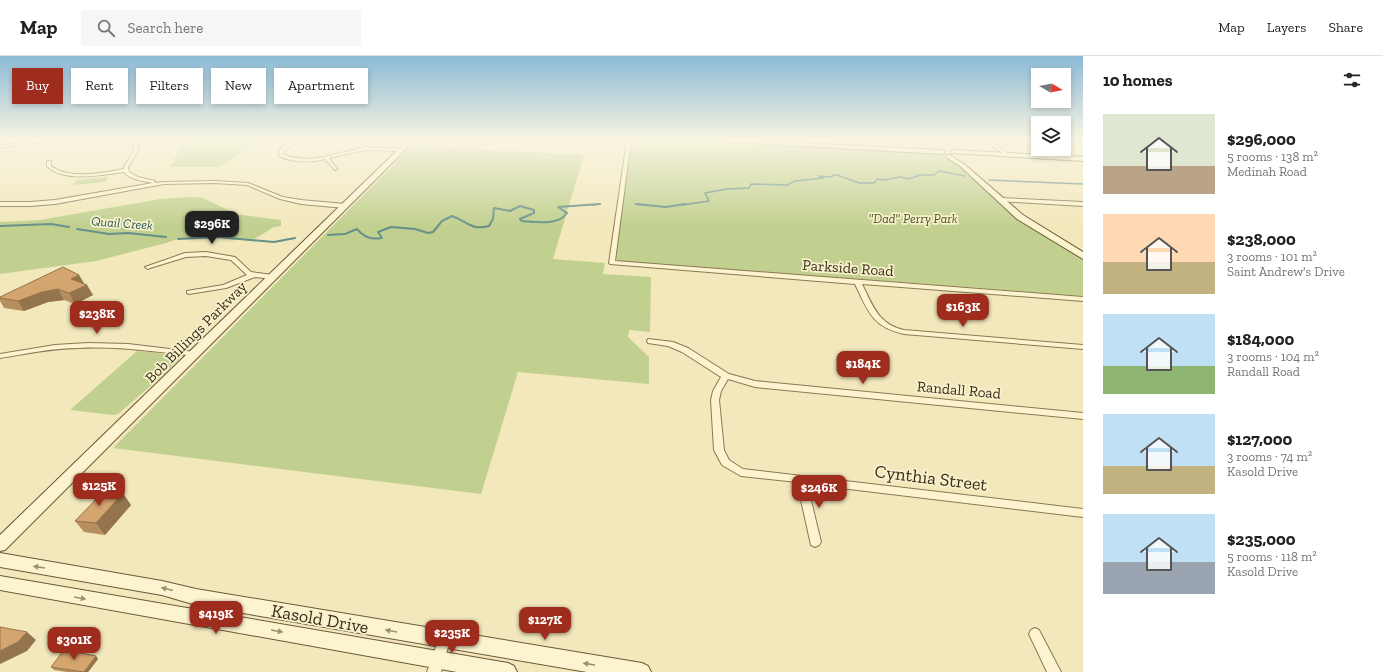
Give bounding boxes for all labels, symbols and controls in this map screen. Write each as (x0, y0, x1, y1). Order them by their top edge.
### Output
search box (81, 10, 361, 46)
text: Map (20, 16, 57, 39)
icon: search (95, 17, 117, 39)
text: Search here (127, 19, 203, 37)
text: Map (1218, 19, 1245, 36)
text: Layers (1267, 19, 1306, 36)
text: Share (1328, 19, 1363, 36)
chip: Buy (12, 68, 63, 104)
chip: Rent (71, 68, 128, 104)
chip: Filters (136, 68, 203, 104)
chip: New (211, 68, 266, 104)
chip: Apartment (274, 68, 368, 104)
north arrow (1031, 68, 1071, 108)
map controls (1031, 68, 1071, 156)
icon: filters (1341, 69, 1363, 91)
text: 10 homes (1103, 70, 1173, 90)
button: layers (1031, 116, 1071, 156)
text: $296,000 (1227, 129, 1296, 149)
icon: home (1135, 130, 1183, 178)
text: 5 rooms · 138 m² (1227, 149, 1318, 164)
text: Medinah Road (1227, 164, 1307, 179)
pin: $296K (184, 211, 240, 245)
park label: "Dad" Perry Park (868, 211, 958, 226)
water label: Quail Creek (91, 213, 154, 233)
text: $296K (194, 216, 230, 231)
text: $238,000 (1227, 229, 1296, 249)
icon: home (1135, 230, 1183, 278)
text: 3 rooms · 101 m² (1227, 249, 1317, 264)
street label: Parkside Road (802, 256, 895, 280)
text: Saint Andrew's Drive (1227, 264, 1345, 279)
street label: Bob Billings Parkway (141, 277, 251, 387)
pin: $163K (935, 294, 991, 328)
text: $163K (946, 299, 980, 314)
pin: $238K (69, 301, 125, 335)
text: $238K (79, 306, 115, 321)
text: $184,000 (1227, 329, 1294, 349)
icon: home (1135, 330, 1183, 378)
text: 3 rooms · 104 m² (1227, 349, 1319, 364)
pin: $184K (835, 351, 891, 385)
text: $184K (846, 356, 880, 371)
text: Randall Road (1227, 364, 1300, 379)
street label: Randall Road (916, 377, 1002, 403)
text: $127,000 (1227, 429, 1292, 449)
icon: home (1135, 430, 1183, 478)
text: 3 rooms · 74 m² (1227, 449, 1312, 464)
street label: Cynthia Street (874, 460, 989, 496)
text: Kasold Drive (1227, 464, 1298, 479)
pin: $125K (71, 473, 127, 507)
pin: $246K (791, 475, 847, 509)
text: $125K (82, 478, 116, 493)
text: $246K (801, 480, 837, 495)
text: $235,000 (1227, 529, 1296, 549)
icon: home (1135, 530, 1183, 578)
text: 5 rooms · 118 m² (1227, 549, 1317, 564)
one-way arrow (33, 564, 45, 570)
text: Kasold Drive (1227, 564, 1298, 579)
one-way arrow (161, 586, 173, 592)
one-way arrow (74, 595, 86, 601)
street label: Kasold Drive (270, 600, 370, 638)
pin: $419K (188, 601, 244, 635)
text: $419K (199, 606, 233, 621)
pin: $127K (517, 607, 573, 641)
text: $127K (528, 612, 562, 627)
pin: $235K (424, 620, 480, 654)
text: $235K (434, 625, 470, 640)
pin: $301K (46, 627, 102, 661)
one-way arrow (271, 628, 283, 634)
one-way arrow (385, 628, 397, 634)
text: $301K (57, 632, 91, 647)
one-way arrow (583, 660, 595, 666)

